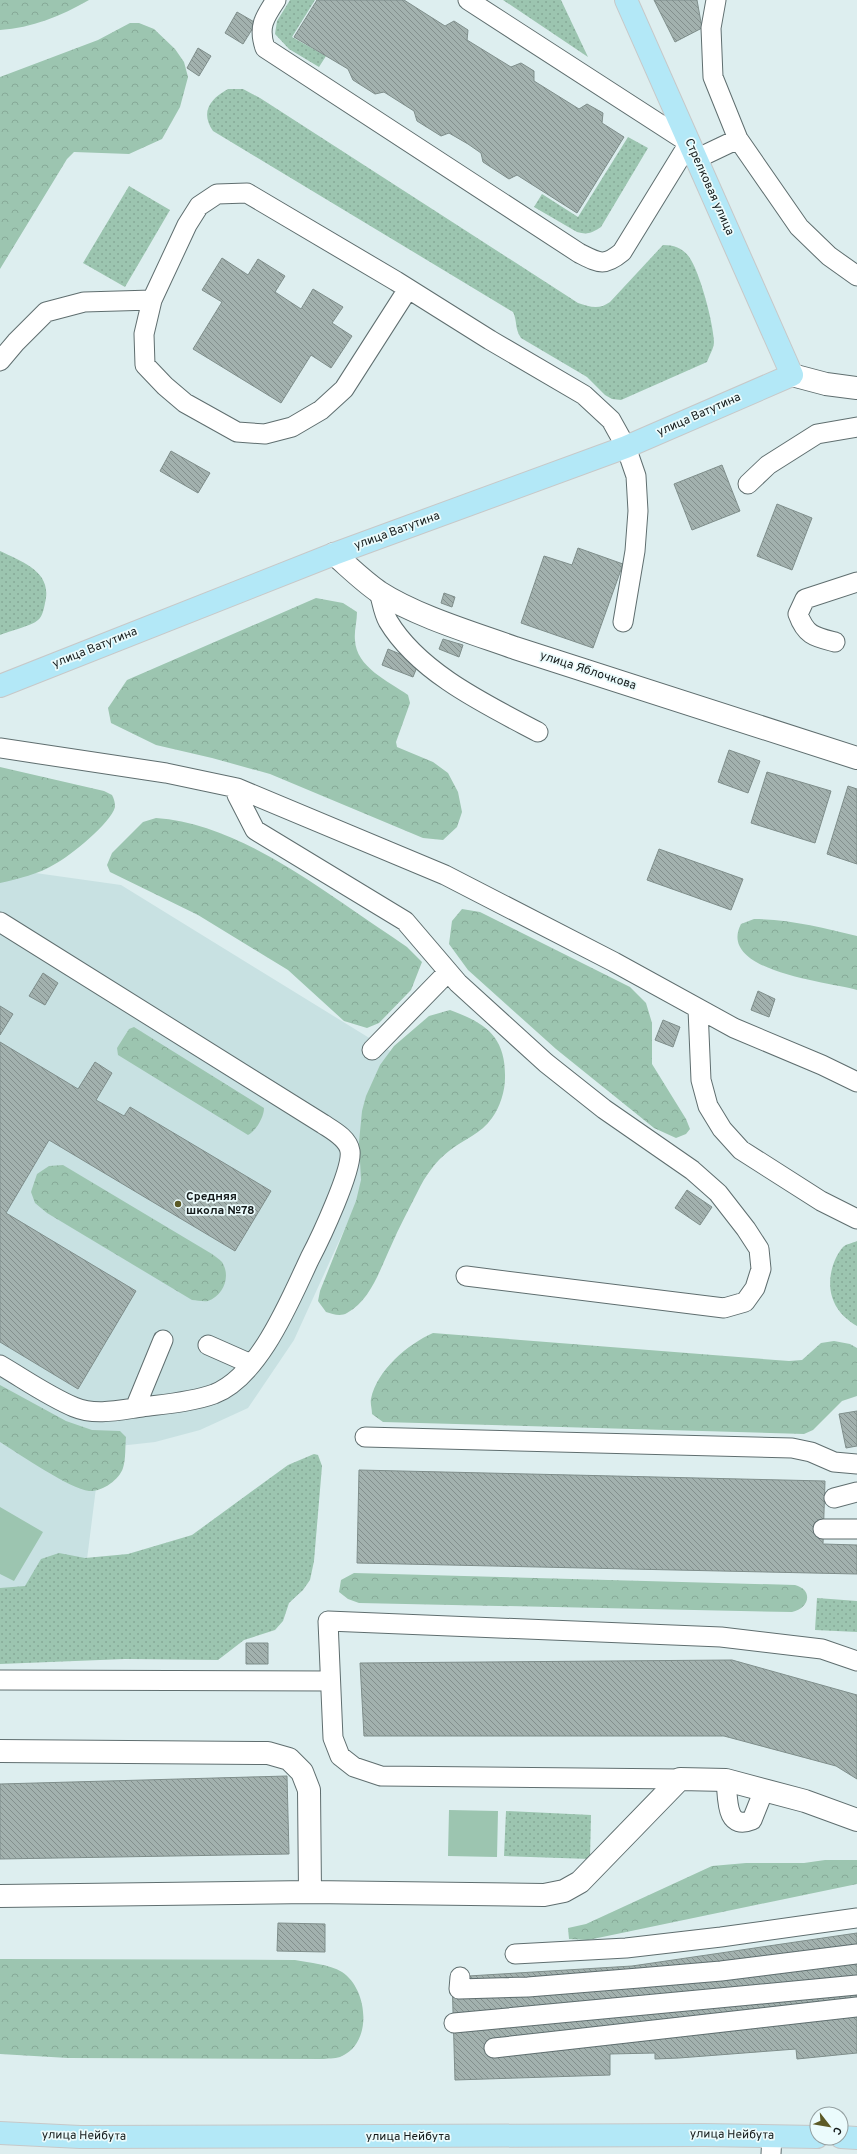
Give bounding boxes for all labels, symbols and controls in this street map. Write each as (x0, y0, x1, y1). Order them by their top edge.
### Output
street label: Стрелковая улица (680, 136, 738, 238)
street label: улица Ватутина (655, 389, 743, 441)
street label: улица Ватутина (352, 508, 442, 554)
street label: улица Ватутина (50, 624, 140, 672)
street label: улица Яблочкова (538, 648, 638, 694)
place label: Средняя школа №78 (186, 1189, 255, 1219)
marker: Средняя школа №78 (173, 1199, 183, 1209)
north arrow (809, 2106, 849, 2146)
text: С (829, 2124, 845, 2137)
street label: улица Нейбута (690, 2126, 774, 2144)
street label: улица Нейбута (42, 2127, 126, 2145)
street label: улица Нейбута (366, 2129, 450, 2145)

